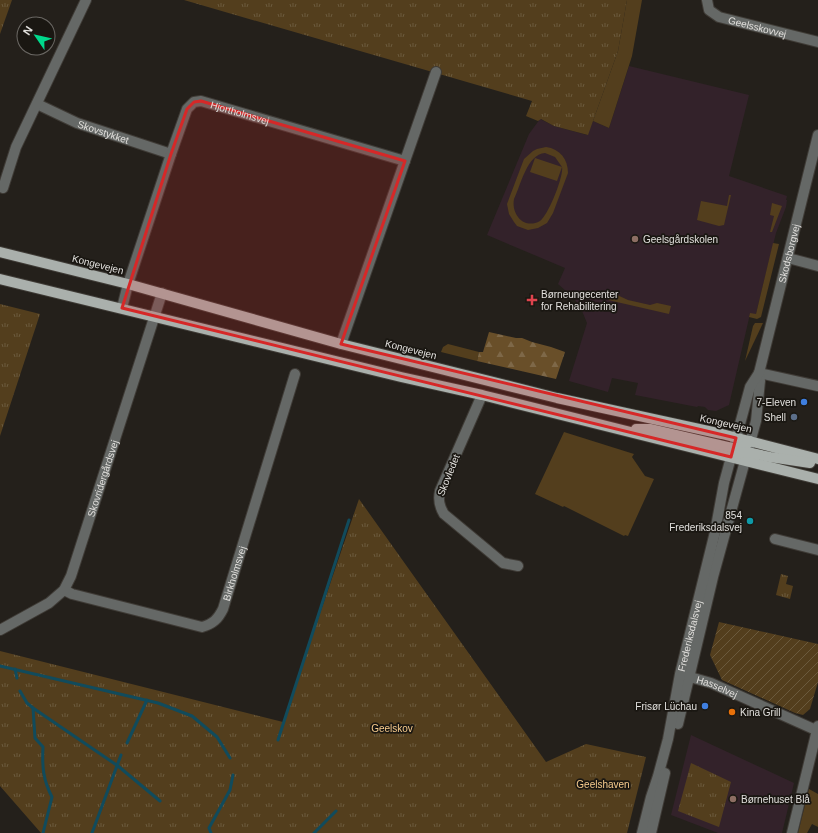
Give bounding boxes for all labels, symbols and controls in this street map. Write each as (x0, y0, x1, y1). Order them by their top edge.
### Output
street label: Geelsskovvej (727, 15, 787, 40)
north arrow (16, 16, 56, 56)
text: N (21, 24, 35, 37)
street label: Hjortholmsvej (209, 99, 270, 127)
street label: Skovstykket (76, 119, 130, 146)
street label: Skodsborgvej (776, 223, 802, 284)
marker: Geelsgårdskolen (630, 234, 640, 244)
place label: Geelsgårdskolen (643, 234, 718, 245)
street label: Kongevejen (71, 253, 125, 276)
place label: Børneungecenter for Rehabilitering (541, 289, 619, 312)
marker: Børneungecenter for Rehabilitering (526, 294, 538, 306)
street label: Kongevejen (384, 338, 438, 361)
place label: 7-Eleven (757, 397, 796, 408)
marker: 7-Eleven (799, 397, 809, 407)
street label: Kongevejen (699, 412, 753, 435)
place label: Shell (764, 412, 786, 423)
marker: Shell (789, 412, 799, 422)
street label: Skovridergårdsvej (85, 439, 120, 518)
street label: Skovledet (435, 453, 462, 498)
place label: 854 Frederiksdalsvej (669, 510, 742, 533)
marker: 854 Frederiksdalsvej (745, 516, 755, 526)
street label: Birkholmsvej (221, 545, 248, 602)
street label: Frederiksdalsvej (676, 599, 704, 673)
street label: Hasselvej (695, 674, 739, 700)
place label: Frisør Lüchau (635, 701, 697, 712)
marker: Frisør Lüchau (700, 701, 710, 711)
marker: Kina Grill (727, 707, 737, 717)
place label: Kina Grill (740, 707, 781, 718)
park label: Geelskov (371, 723, 413, 734)
park label: Geelshaven (576, 779, 630, 790)
marker: Børnehuset Blå (728, 794, 738, 804)
place label: Børnehuset Blå (741, 794, 810, 805)

